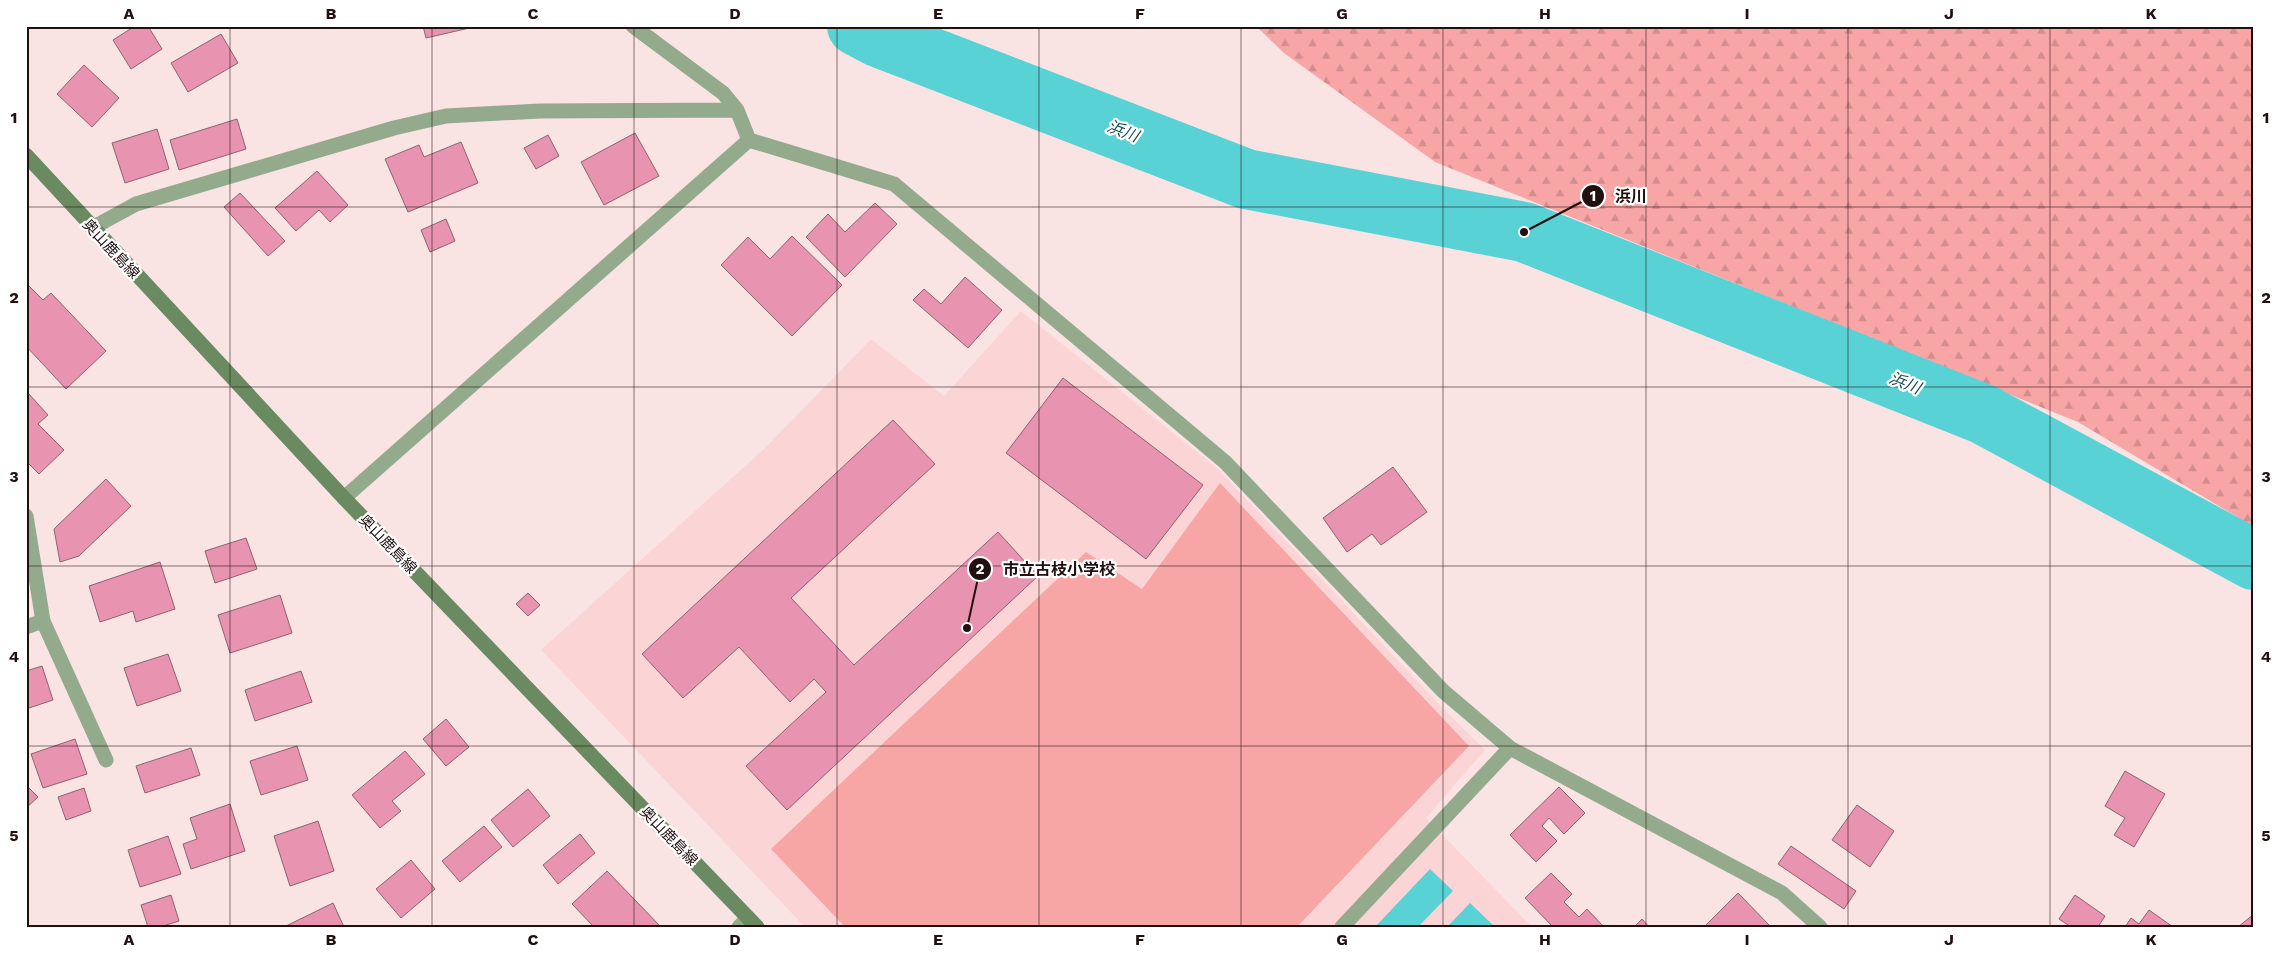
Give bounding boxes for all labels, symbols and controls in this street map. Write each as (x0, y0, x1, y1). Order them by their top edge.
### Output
text: A (124, 4, 135, 23)
text: B (326, 4, 337, 23)
text: C (528, 4, 539, 23)
text: D (729, 4, 741, 23)
text: E (933, 4, 943, 23)
text: F (1135, 4, 1145, 23)
text: G (1336, 4, 1348, 23)
text: H (1539, 4, 1551, 23)
text: I (1744, 4, 1750, 23)
text: J (1944, 4, 1954, 23)
text: K (2145, 4, 2157, 23)
text: 1 (11, 108, 17, 127)
text: 1 (2263, 108, 2269, 127)
water label: 浜川 (1105, 116, 1143, 146)
callout: 浜川 (1580, 181, 1657, 212)
text: 1 (1590, 187, 1596, 205)
text: 浜川 (1615, 187, 1647, 206)
street label: 奥山鹿島線 (79, 215, 143, 283)
text: 2 (9, 288, 19, 307)
text: 2 (2261, 288, 2271, 307)
water label: 浜川 (1887, 368, 1925, 399)
text: 3 (9, 467, 19, 486)
text: 3 (2261, 467, 2271, 486)
street label: 奥山鹿島線 (355, 511, 421, 577)
callout: 市立古枝小学校 (968, 553, 1125, 584)
text: 2 (976, 560, 985, 578)
text: 市立古枝小学校 (1003, 560, 1115, 579)
text: 4 (9, 647, 19, 666)
text: 4 (2261, 647, 2271, 666)
street label: 奥山鹿島線 (636, 803, 702, 869)
text: 5 (9, 826, 19, 845)
text: 5 (2261, 826, 2271, 845)
text: A (124, 930, 135, 949)
text: B (326, 930, 337, 949)
text: C (528, 930, 539, 949)
text: D (729, 930, 741, 949)
text: E (933, 930, 943, 949)
text: F (1135, 930, 1145, 949)
text: G (1336, 930, 1348, 949)
text: H (1539, 930, 1551, 949)
text: I (1744, 930, 1750, 949)
text: J (1944, 930, 1954, 949)
text: K (2145, 930, 2157, 949)

